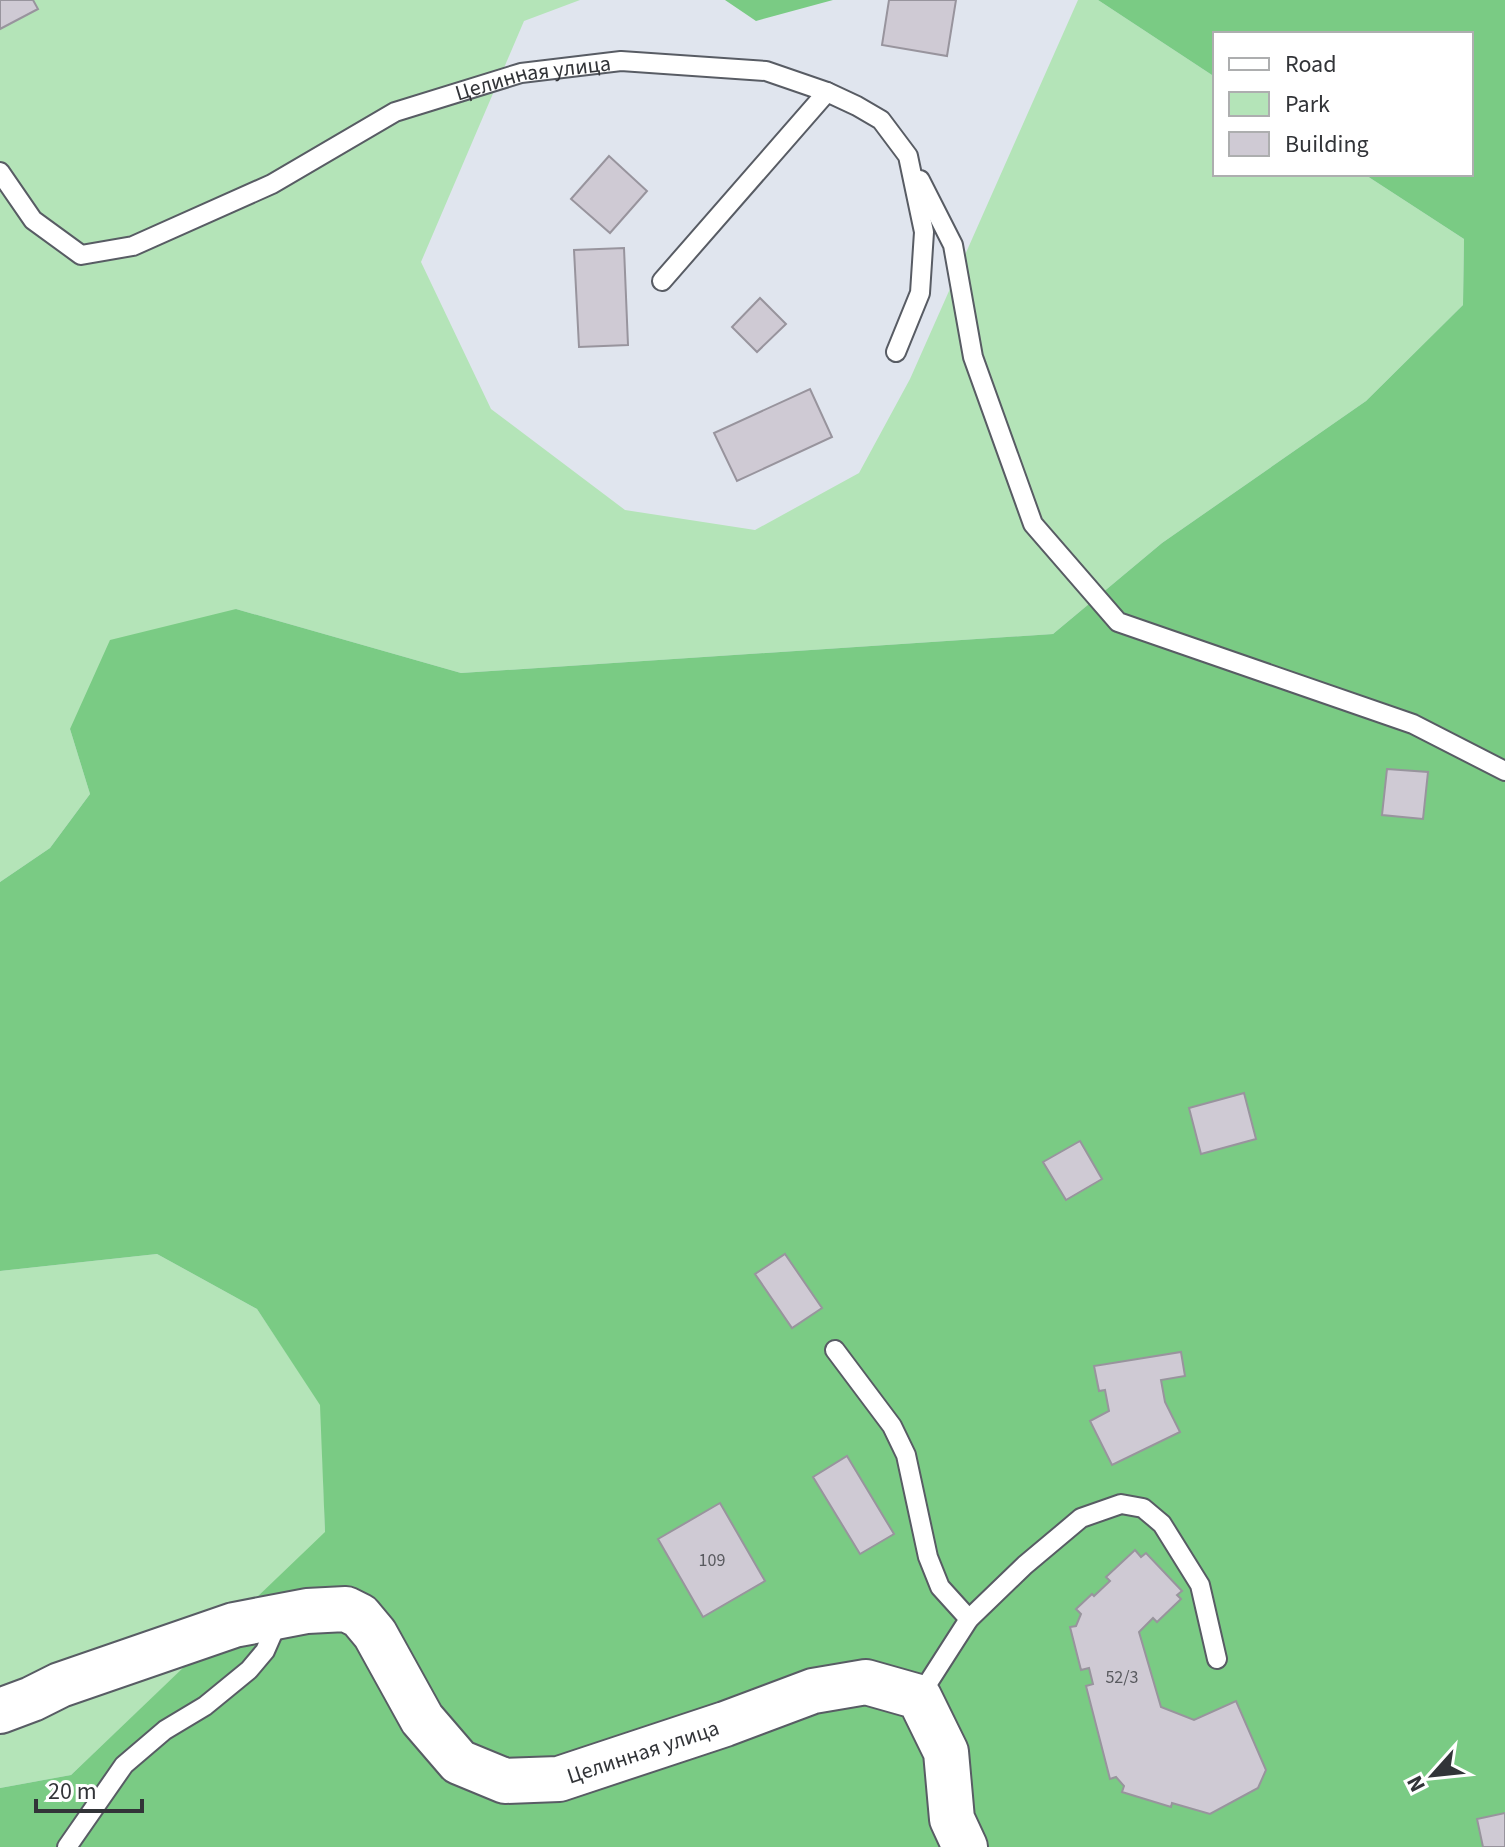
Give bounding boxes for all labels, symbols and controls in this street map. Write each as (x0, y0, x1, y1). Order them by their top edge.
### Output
legend (1213, 32, 1473, 176)
street label: Целинная улица (451, 47, 613, 109)
text: Road (1285, 47, 1337, 82)
text: Park (1285, 87, 1330, 122)
text: Building (1285, 127, 1369, 162)
house number: 109 (699, 1548, 725, 1573)
house number: 52/3 (1105, 1665, 1139, 1690)
street label: Целинная улица (563, 1712, 723, 1792)
north arrow (1393, 1735, 1473, 1815)
scale bar (36, 1763, 142, 1813)
text: N (1398, 1770, 1434, 1797)
text: 20 m (48, 1774, 97, 1809)

